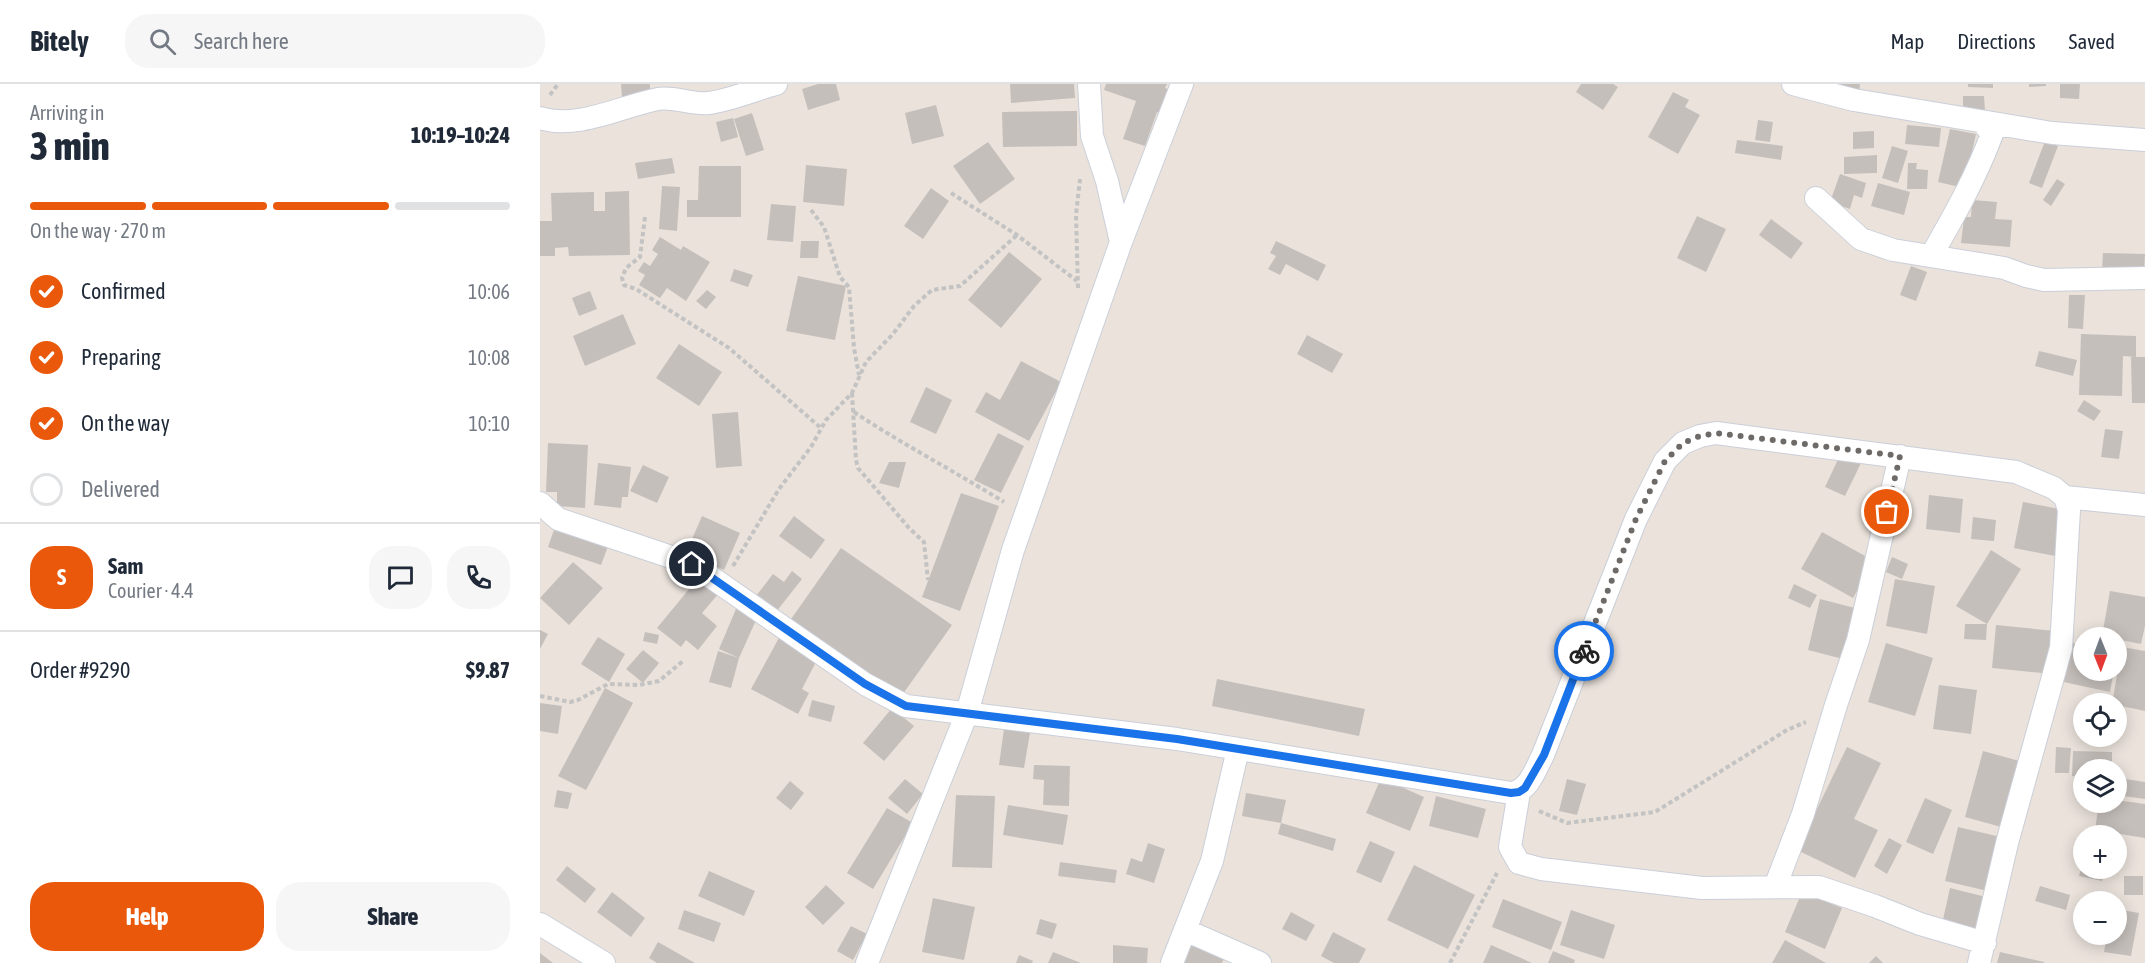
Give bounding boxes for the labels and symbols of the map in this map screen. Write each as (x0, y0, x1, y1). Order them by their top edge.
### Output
pin (1861, 486, 1912, 537)
pin (666, 538, 717, 589)
courier (1554, 621, 1614, 681)
north arrow (2073, 627, 2127, 681)

